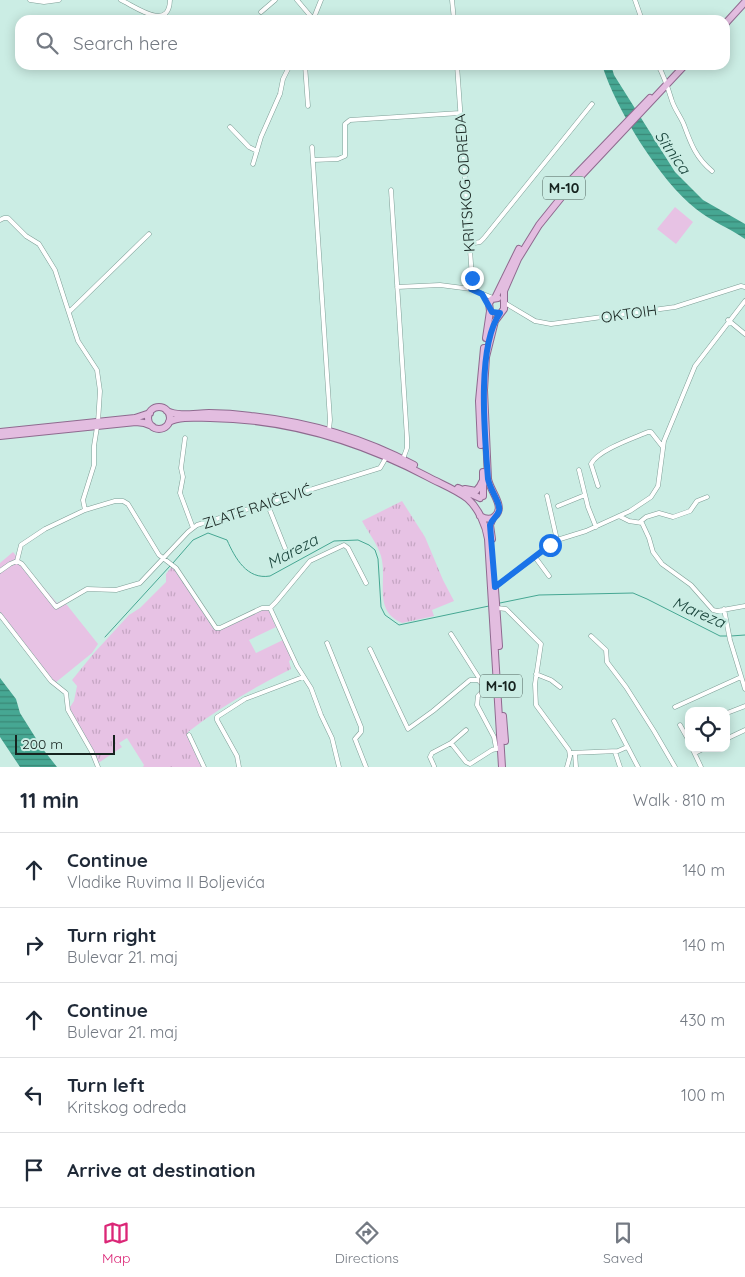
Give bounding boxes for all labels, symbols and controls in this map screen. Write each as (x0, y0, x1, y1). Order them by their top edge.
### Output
search box (15, 15, 730, 70)
icon: search (33, 29, 61, 57)
text: Search here (73, 31, 178, 55)
street label: KRITSKOG ODREDA (450, 113, 479, 253)
water label: Sitnica (651, 126, 696, 179)
road number: M-10 (543, 177, 585, 200)
route end (461, 267, 484, 290)
street label: OKTOIH (600, 300, 658, 327)
street label: ZLATE RAIČEVIĆ (200, 480, 314, 533)
water label: Mareza (263, 529, 322, 573)
route start (539, 534, 562, 557)
water label: Mareza (670, 592, 729, 632)
road number: M-10 (480, 674, 522, 698)
map controls (685, 707, 730, 752)
button: locate (685, 707, 730, 752)
scale bar (15, 732, 115, 755)
text: 200 m (22, 735, 63, 753)
text: 11 min (20, 787, 79, 813)
text: Walk · 810 m (633, 790, 725, 810)
text: Continue (67, 848, 148, 872)
icon: ahead (20, 856, 48, 884)
text: 140 m (682, 860, 725, 880)
text: Vladike Ruvima II Boljevića (67, 872, 265, 892)
text: Turn right (67, 923, 156, 947)
icon: right (20, 931, 48, 959)
text: 140 m (682, 935, 725, 955)
text: Bulevar 21. maj (67, 947, 178, 967)
text: Continue (67, 998, 148, 1022)
icon: ahead (20, 1006, 48, 1034)
text: 430 m (680, 1010, 725, 1030)
text: Bulevar 21. maj (67, 1022, 178, 1042)
text: Turn left (67, 1073, 145, 1097)
icon: left (20, 1081, 48, 1109)
text: 100 m (681, 1085, 725, 1105)
text: Kritskog odreda (67, 1097, 186, 1117)
icon: arrive (20, 1156, 48, 1184)
text: Arrive at destination (67, 1158, 256, 1182)
tab: Map (102, 1219, 131, 1267)
tab: Directions (335, 1219, 399, 1267)
tab: Saved (603, 1219, 643, 1267)

